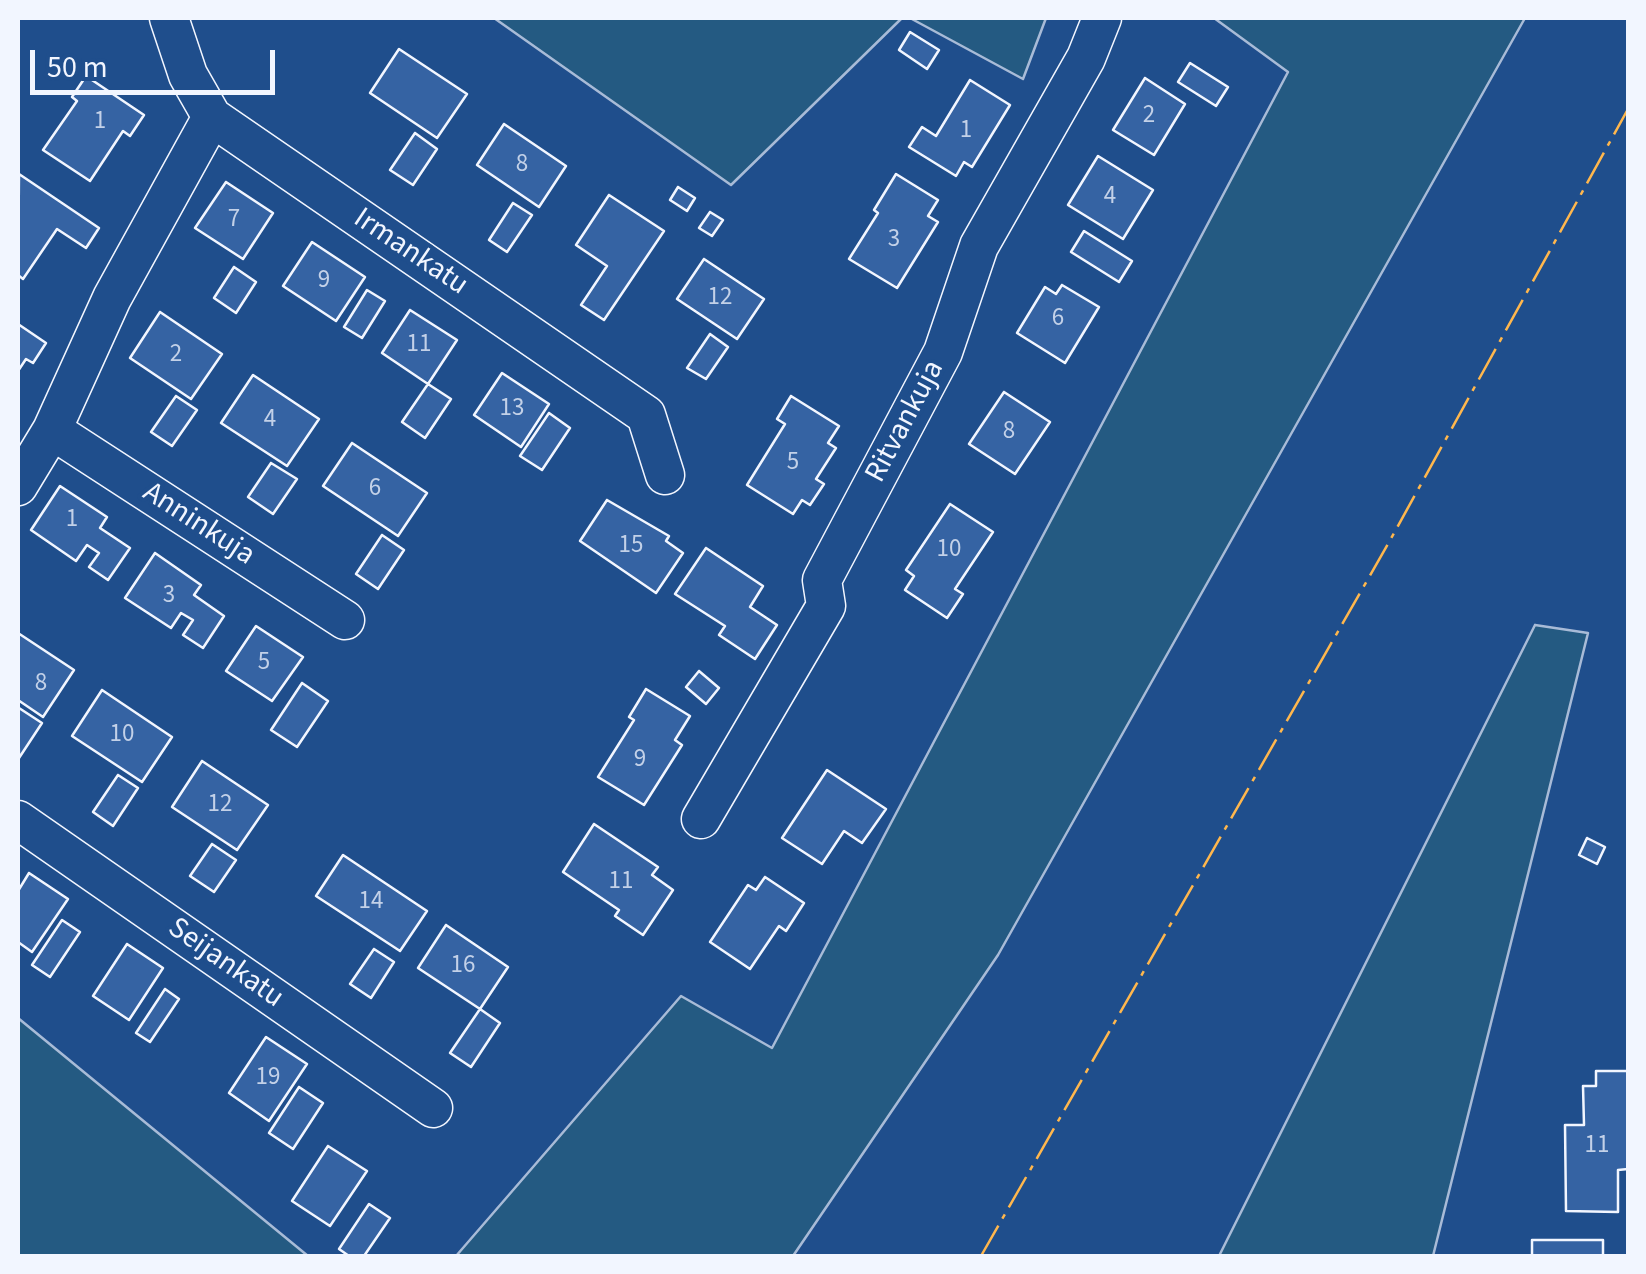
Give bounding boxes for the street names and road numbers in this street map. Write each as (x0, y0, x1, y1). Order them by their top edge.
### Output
street label: Irmankatu (346, 202, 474, 304)
street label: Ritvankuja (859, 355, 953, 489)
street label: Anninkuja (135, 476, 261, 574)
street label: Seijankatu (160, 911, 290, 1017)

